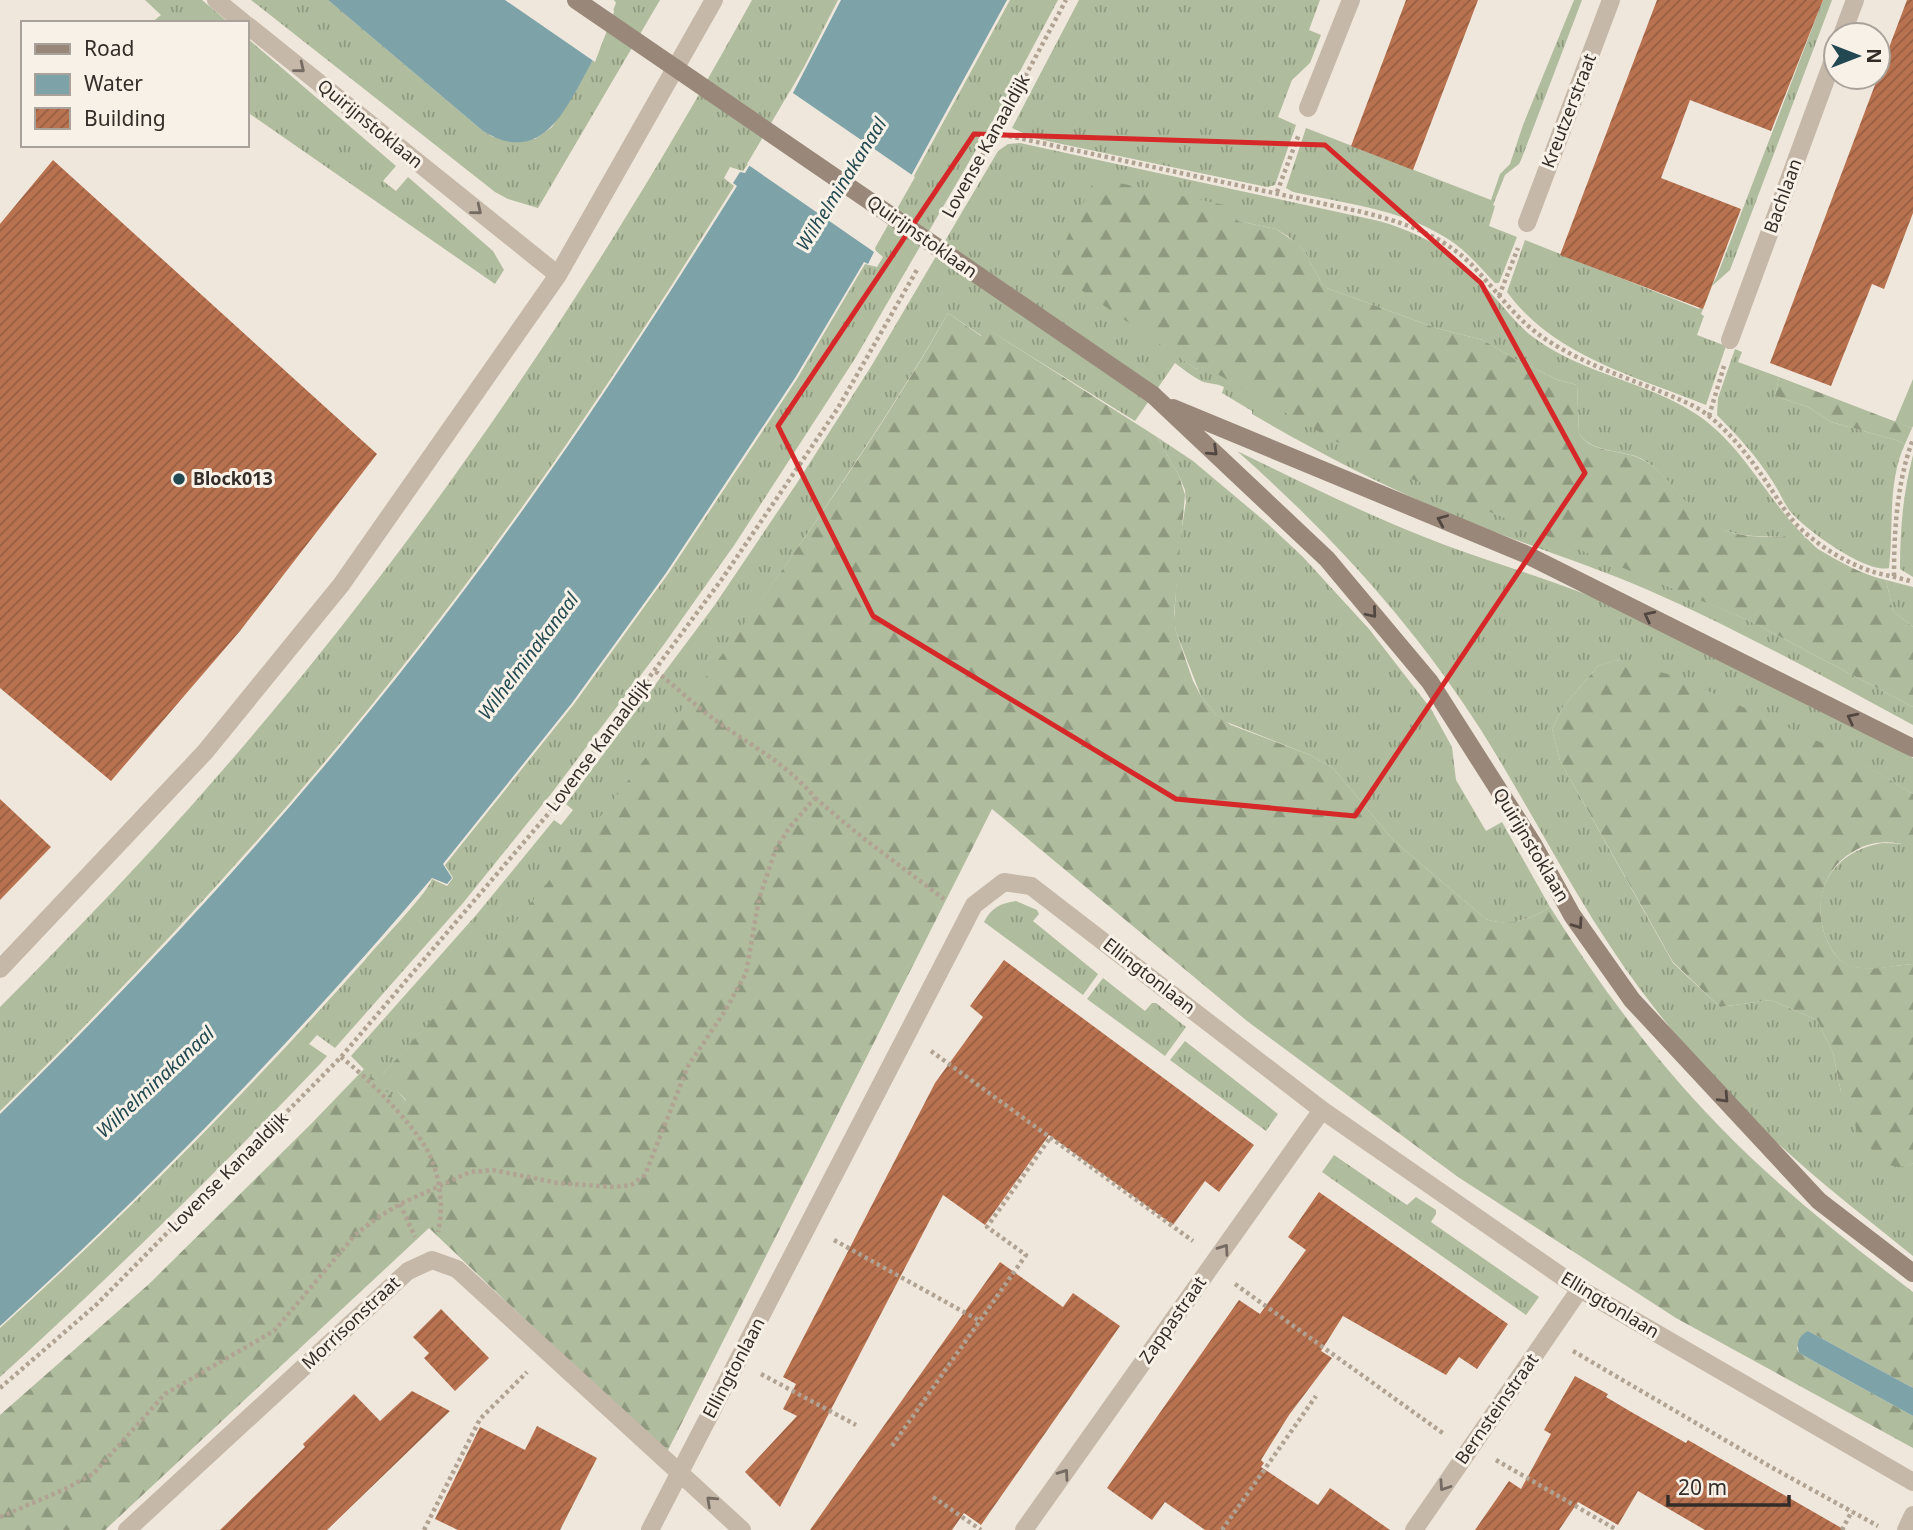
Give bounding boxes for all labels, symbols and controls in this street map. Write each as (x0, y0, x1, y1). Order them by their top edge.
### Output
legend (21, 21, 248, 147)
north arrow (1822, 21, 1892, 91)
text: Road (84, 34, 134, 62)
text: N (1861, 48, 1887, 64)
street label: Kreutzerstraat (1535, 49, 1601, 171)
one-way arrow (292, 59, 305, 72)
text: Water (84, 69, 143, 97)
street label: Lovense Kanaaldijk (936, 69, 1035, 222)
street label: Quirijnstoklaan (313, 73, 428, 173)
text: Building (84, 104, 166, 132)
water label: Wilhelminakanaal (790, 112, 893, 256)
street label: Bachlaan (1758, 155, 1807, 236)
street label: Quirijnstoklaan (863, 189, 982, 283)
one-way arrow (469, 202, 482, 214)
one-way arrow (1205, 442, 1218, 455)
place label: Block013 (193, 466, 273, 490)
marker: Block013 (171, 471, 187, 487)
one-way arrow (1437, 514, 1450, 528)
water label: Wilhelminakanaal (472, 586, 585, 725)
one-way arrow (1364, 604, 1376, 617)
one-way arrow (1643, 610, 1656, 624)
street label: Lovense Kanaaldijk (540, 673, 656, 816)
one-way arrow (1847, 712, 1859, 726)
street label: Quirijnstoklaan (1488, 783, 1575, 906)
one-way arrow (1570, 916, 1582, 929)
street label: Ellingtonlaan (1099, 932, 1201, 1019)
water label: Wilhelminakanaal (90, 1020, 220, 1143)
one-way arrow (1715, 1090, 1728, 1103)
street label: Lovense Kanaaldijk (162, 1106, 293, 1237)
one-way arrow (1216, 1244, 1228, 1257)
street label: Ellingtonlaan (1557, 1265, 1664, 1343)
street label: Morrisonstraat (296, 1270, 405, 1374)
street label: Zappastraat (1133, 1271, 1211, 1368)
street label: Ellingtonlaan (697, 1313, 770, 1422)
street label: Bernsteinstraat (1449, 1348, 1544, 1469)
scale bar (1668, 1464, 1789, 1508)
one-way arrow (1056, 1469, 1068, 1482)
text: 20 m (1678, 1473, 1727, 1501)
one-way arrow (1439, 1479, 1452, 1492)
one-way arrow (706, 1497, 719, 1509)

